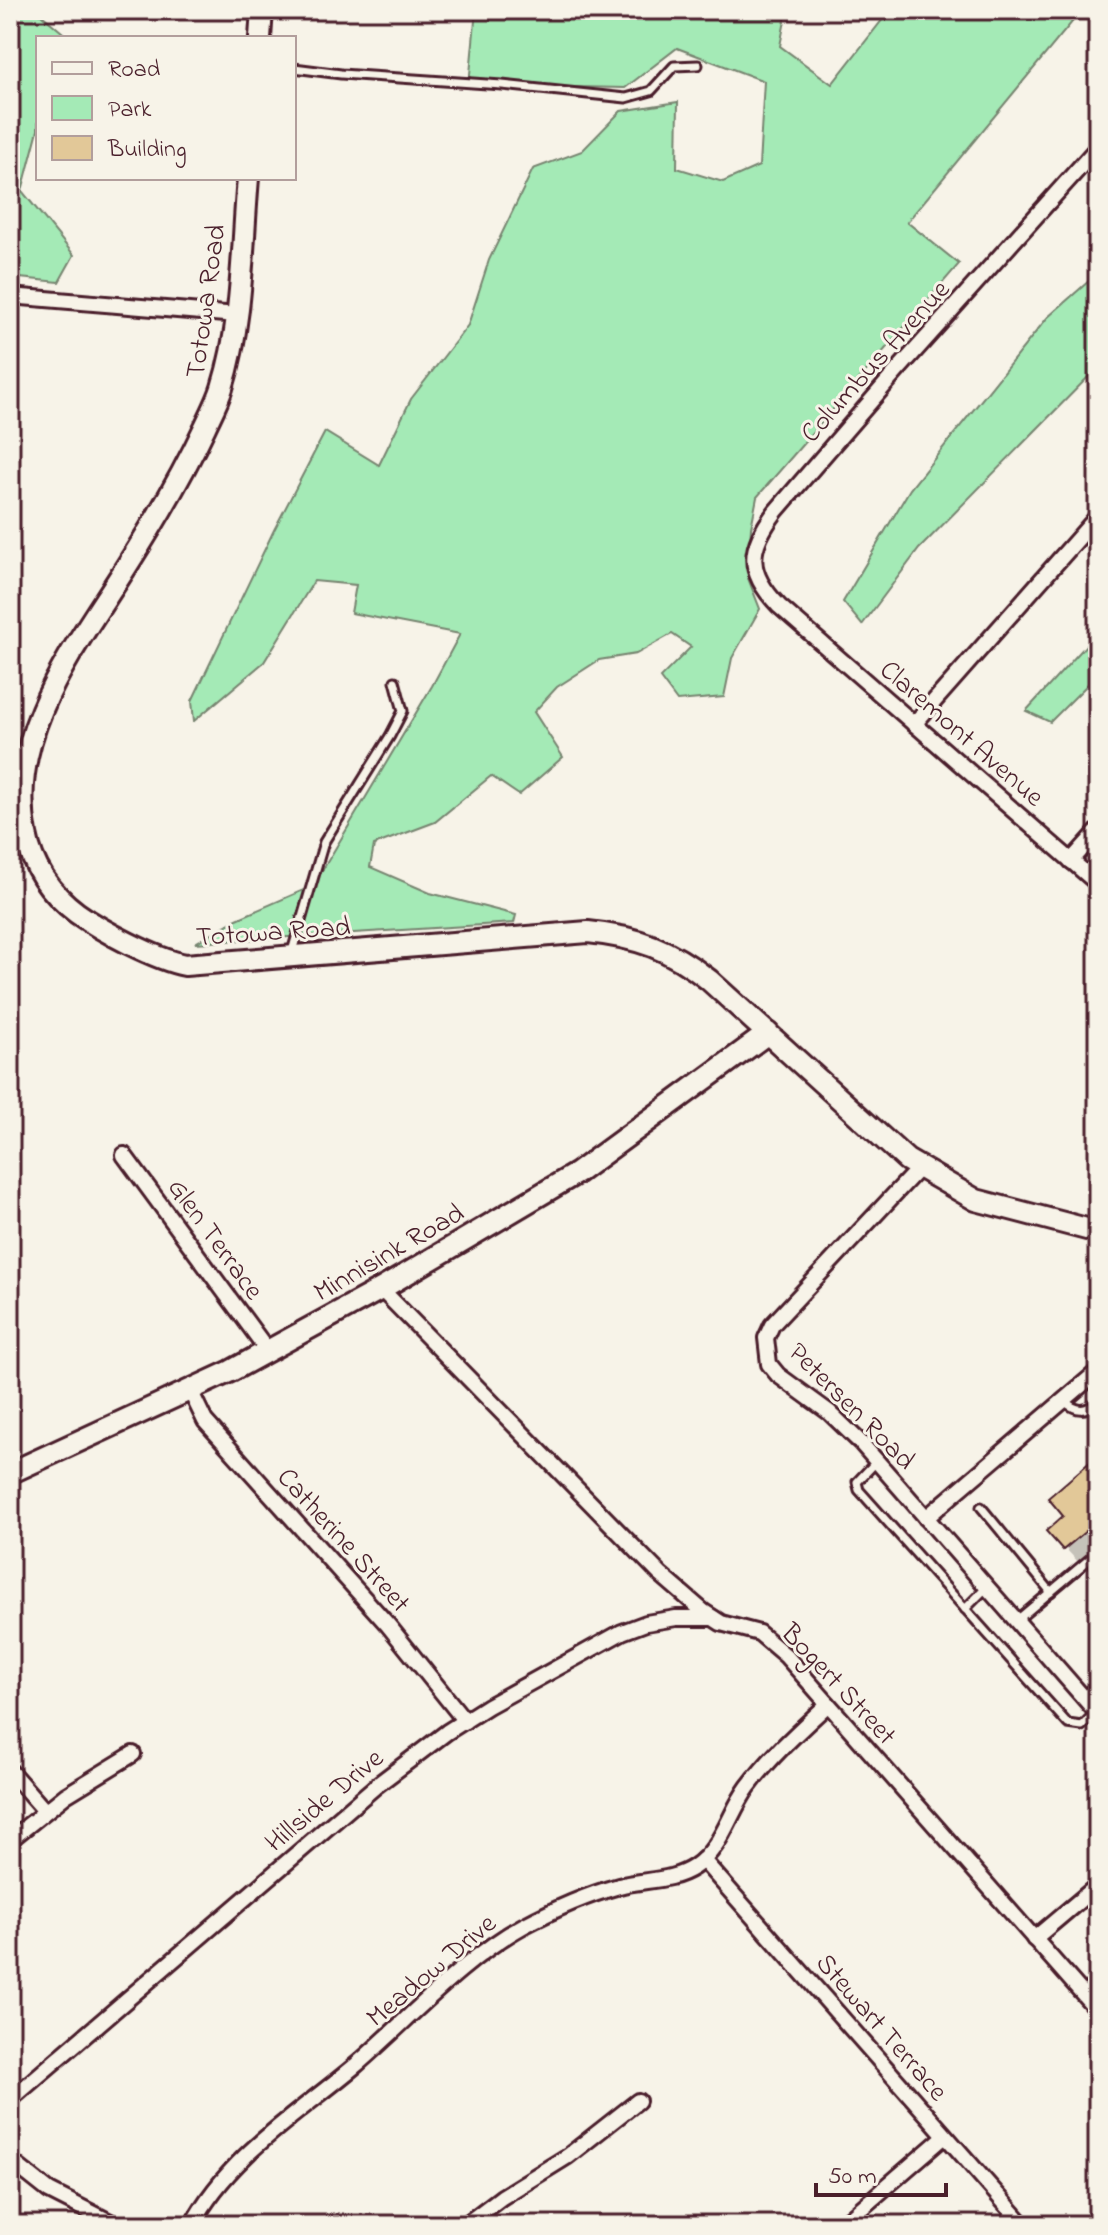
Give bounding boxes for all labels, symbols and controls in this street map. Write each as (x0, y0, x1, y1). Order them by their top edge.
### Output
legend (36, 36, 296, 180)
text: Road (108, 53, 161, 88)
text: Park (108, 93, 152, 128)
text: Building (107, 133, 187, 168)
street label: Totowa Road (176, 222, 239, 381)
street label: Columbus Avenue (792, 271, 961, 453)
street label: Claremont Avenue (869, 651, 1052, 818)
street label: Totowa Road (195, 908, 352, 959)
street label: Glen Terrace (156, 1171, 273, 1310)
street label: Minnisink Road (307, 1194, 473, 1314)
street label: Petersen Road (777, 1334, 924, 1481)
street label: Catherine Street (266, 1459, 419, 1623)
street label: Bogert Street (769, 1614, 905, 1756)
street label: Hillside Drive (257, 1739, 394, 1864)
street label: Meadow Drive (358, 1905, 507, 2038)
street label: Stewart Terrace (804, 1945, 957, 2112)
scale bar (816, 2147, 946, 2197)
text: 50 m (828, 2160, 877, 2195)

